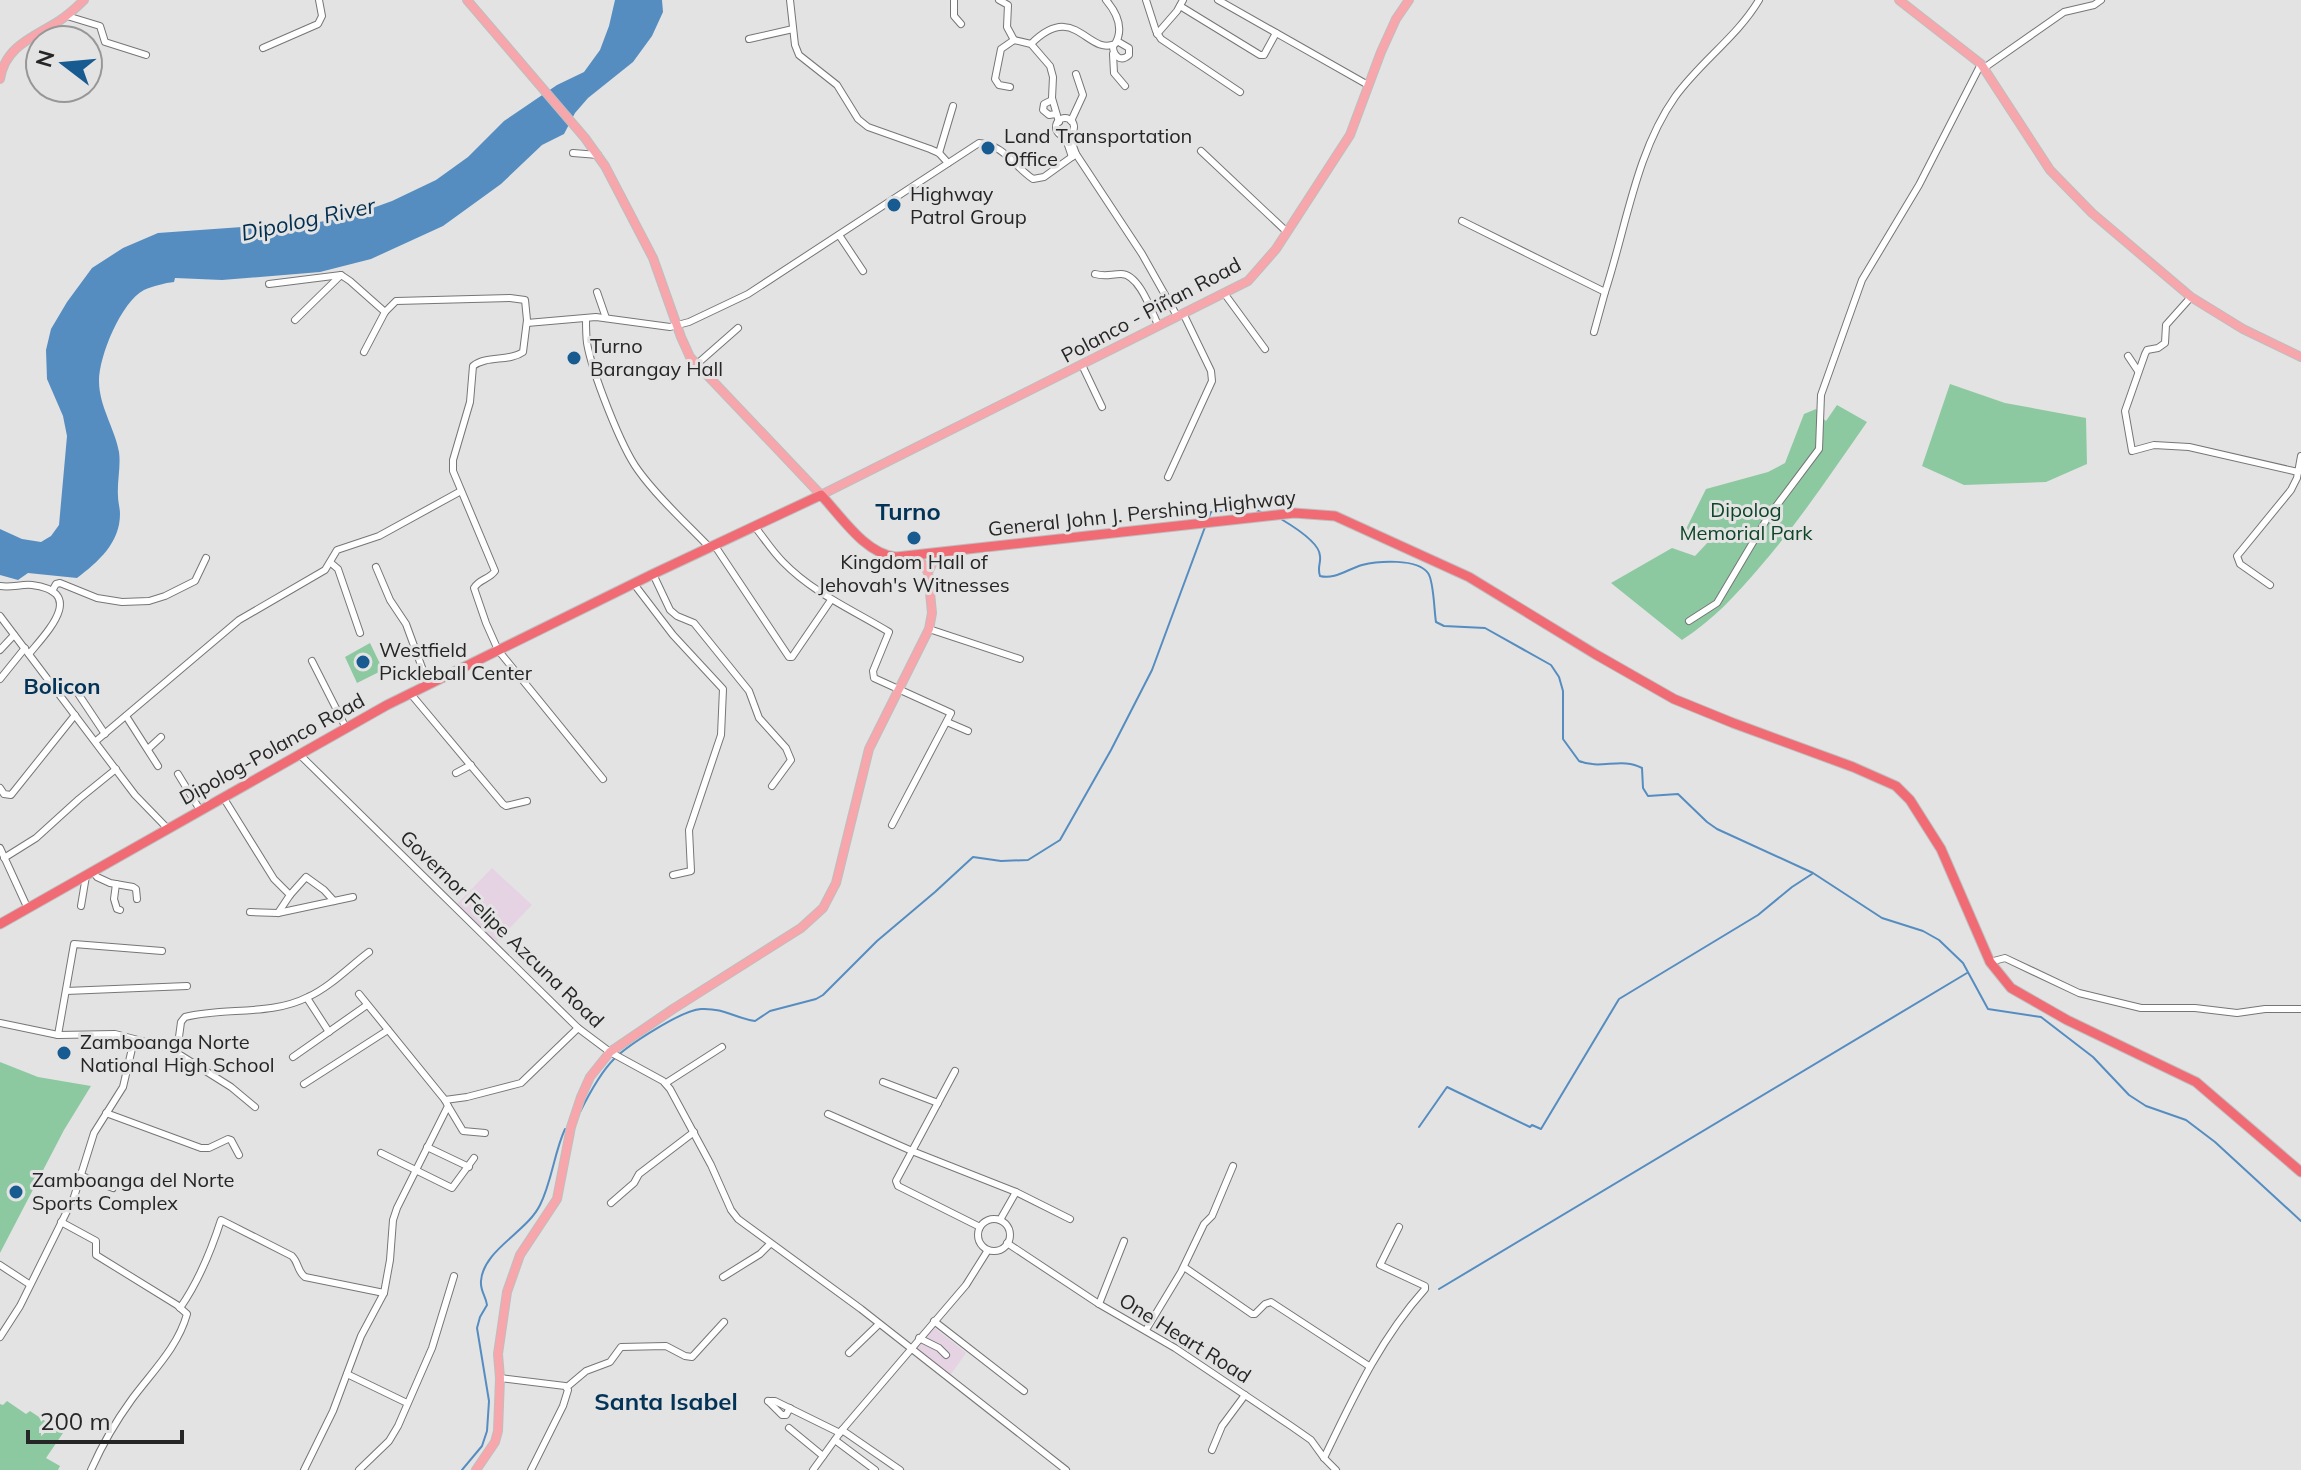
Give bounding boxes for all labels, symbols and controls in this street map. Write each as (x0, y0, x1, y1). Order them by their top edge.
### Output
north arrow (24, 24, 104, 104)
text: N (29, 47, 61, 70)
place label: Land Transportation Office (1004, 123, 1192, 171)
marker: Land Transportation Office (979, 139, 997, 157)
place label: Highway Patrol Group (910, 181, 1027, 229)
water label: Dipolog River (238, 191, 378, 247)
marker: Highway Patrol Group (885, 196, 903, 214)
street label: Polanco - Piñan Road (1057, 252, 1245, 368)
place label: Turno Barangay Hall (590, 333, 723, 381)
marker: Turno Barangay Hall (565, 349, 583, 367)
street label: General John J. Pershing Highway (987, 484, 1297, 541)
district label: Turno (875, 496, 941, 526)
park label: Dipolog Memorial Park (1679, 497, 1813, 545)
marker: Kingdom Hall of Jehovah's Witnesses (905, 529, 923, 547)
place label: Kingdom Hall of Jehovah's Witnesses (818, 549, 1010, 597)
place label: Westfield Pickleball Center (379, 637, 533, 685)
marker: Westfield Pickleball Center (354, 653, 372, 671)
district label: Bolicon (24, 672, 100, 700)
street label: Dipolog-Polanco Road (175, 687, 369, 810)
street label: Governor Felipe Azcuna Road (395, 825, 610, 1033)
place label: Zamboanga Norte National High School (80, 1029, 275, 1077)
marker: Zamboanga Norte National High School (55, 1044, 73, 1062)
place label: Zamboanga del Norte Sports Complex (32, 1167, 235, 1215)
marker: Zamboanga del Norte Sports Complex (7, 1183, 25, 1201)
street label: One Heart Road (1115, 1287, 1256, 1388)
district label: Santa Isabel (594, 1386, 738, 1416)
scale bar (28, 1394, 182, 1444)
text: 200 m (40, 1406, 111, 1436)

